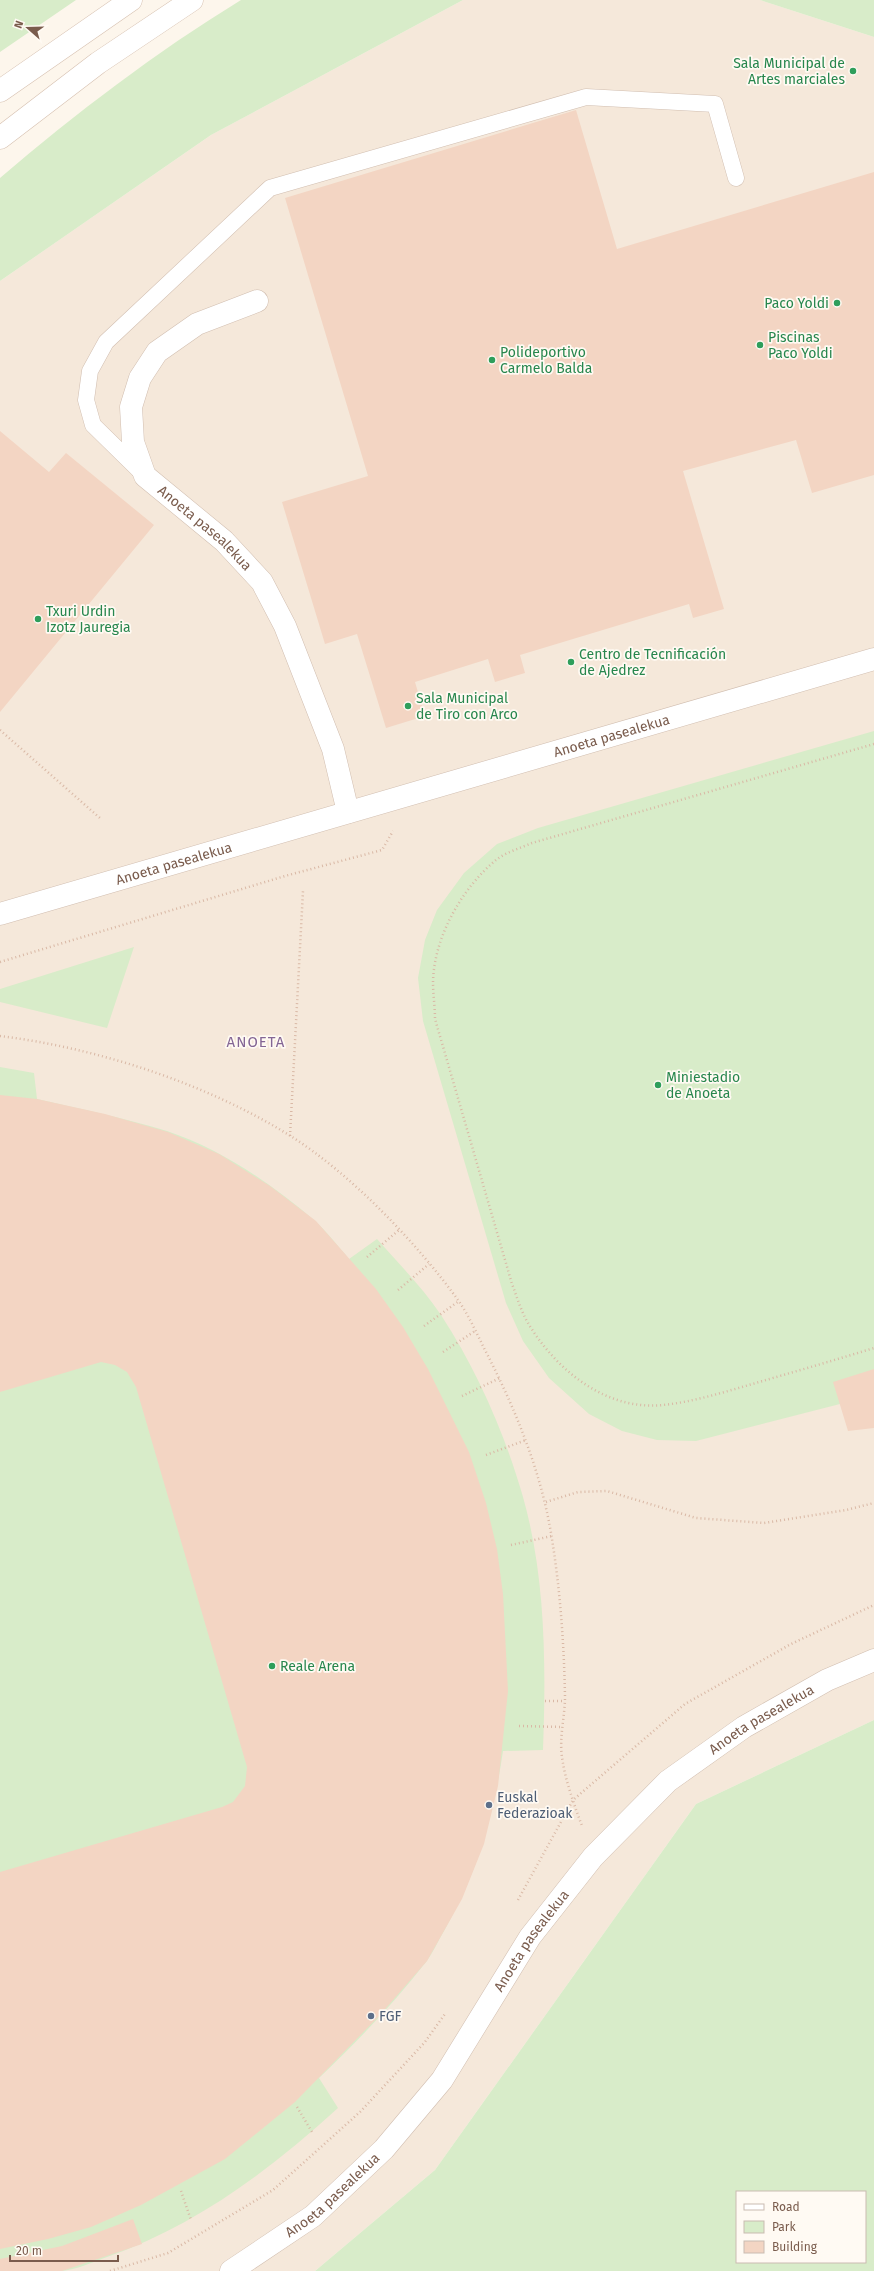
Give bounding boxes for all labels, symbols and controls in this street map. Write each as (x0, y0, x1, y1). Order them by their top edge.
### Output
north arrow (8, 8, 48, 48)
text: N (12, 19, 26, 30)
place label: Sala Municipal de Artes marciales (733, 55, 845, 88)
marker: Sala Municipal de Artes marciales (848, 66, 858, 76)
place label: Paco Yoldi (764, 295, 829, 312)
marker: Paco Yoldi (832, 298, 842, 308)
place label: Piscinas Paco Yoldi (768, 329, 833, 362)
marker: Piscinas Paco Yoldi (755, 340, 765, 350)
place label: Polideportivo Carmelo Balda (500, 344, 592, 377)
marker: Polideportivo Carmelo Balda (487, 355, 497, 365)
street label: Anoeta pasealekua (154, 482, 255, 574)
place label: Txuri Urdin Izotz Jauregia (46, 603, 131, 636)
marker: Txuri Urdin Izotz Jauregia (33, 614, 43, 624)
place label: Centro de Tecnificación de Ajedrez (579, 646, 726, 679)
marker: Centro de Tecnificación de Ajedrez (566, 657, 576, 667)
place label: Sala Municipal de Tiro con Arco (416, 690, 518, 723)
marker: Sala Municipal de Tiro con Arco (403, 701, 413, 711)
street label: Anoeta pasealekua (552, 711, 672, 761)
street label: Anoeta pasealekua (114, 839, 234, 889)
district label: ANOETA (227, 1033, 285, 1051)
place label: Miniestadio de Anoeta (666, 1069, 740, 1102)
marker: Miniestadio de Anoeta (653, 1080, 663, 1090)
place label: Reale Arena (280, 1658, 355, 1675)
marker: Reale Arena (267, 1661, 277, 1671)
street label: Anoeta pasealekua (706, 1681, 817, 1758)
place label: Euskal Federazioak (497, 1789, 573, 1822)
marker: Euskal Federazioak (484, 1800, 494, 1810)
street label: Anoeta pasealekua (490, 1887, 573, 1995)
place label: FGF (379, 2008, 401, 2025)
marker: FGF (366, 2011, 376, 2021)
street label: Anoeta pasealekua (282, 2150, 383, 2241)
legend (736, 2191, 866, 2263)
text: Road (772, 2200, 800, 2214)
text: Park (772, 2220, 796, 2234)
scale bar (10, 2237, 118, 2263)
text: Building (772, 2240, 818, 2254)
text: 20 m (16, 2244, 42, 2258)

